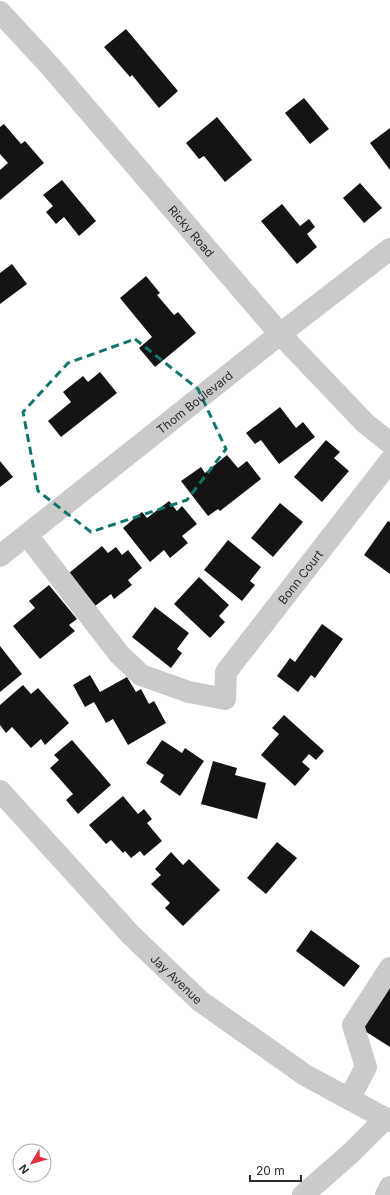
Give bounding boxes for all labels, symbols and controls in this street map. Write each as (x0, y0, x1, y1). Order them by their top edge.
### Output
street label: Ricky Road (165, 202, 218, 260)
street label: Thom Boulevard (153, 367, 235, 437)
street label: Bonn Court (274, 547, 326, 607)
street label: Jay Avenue (148, 951, 206, 1007)
north arrow (12, 1143, 52, 1183)
scale bar (250, 1157, 301, 1183)
text: N (16, 1162, 32, 1177)
text: 20 m (256, 1163, 285, 1178)

